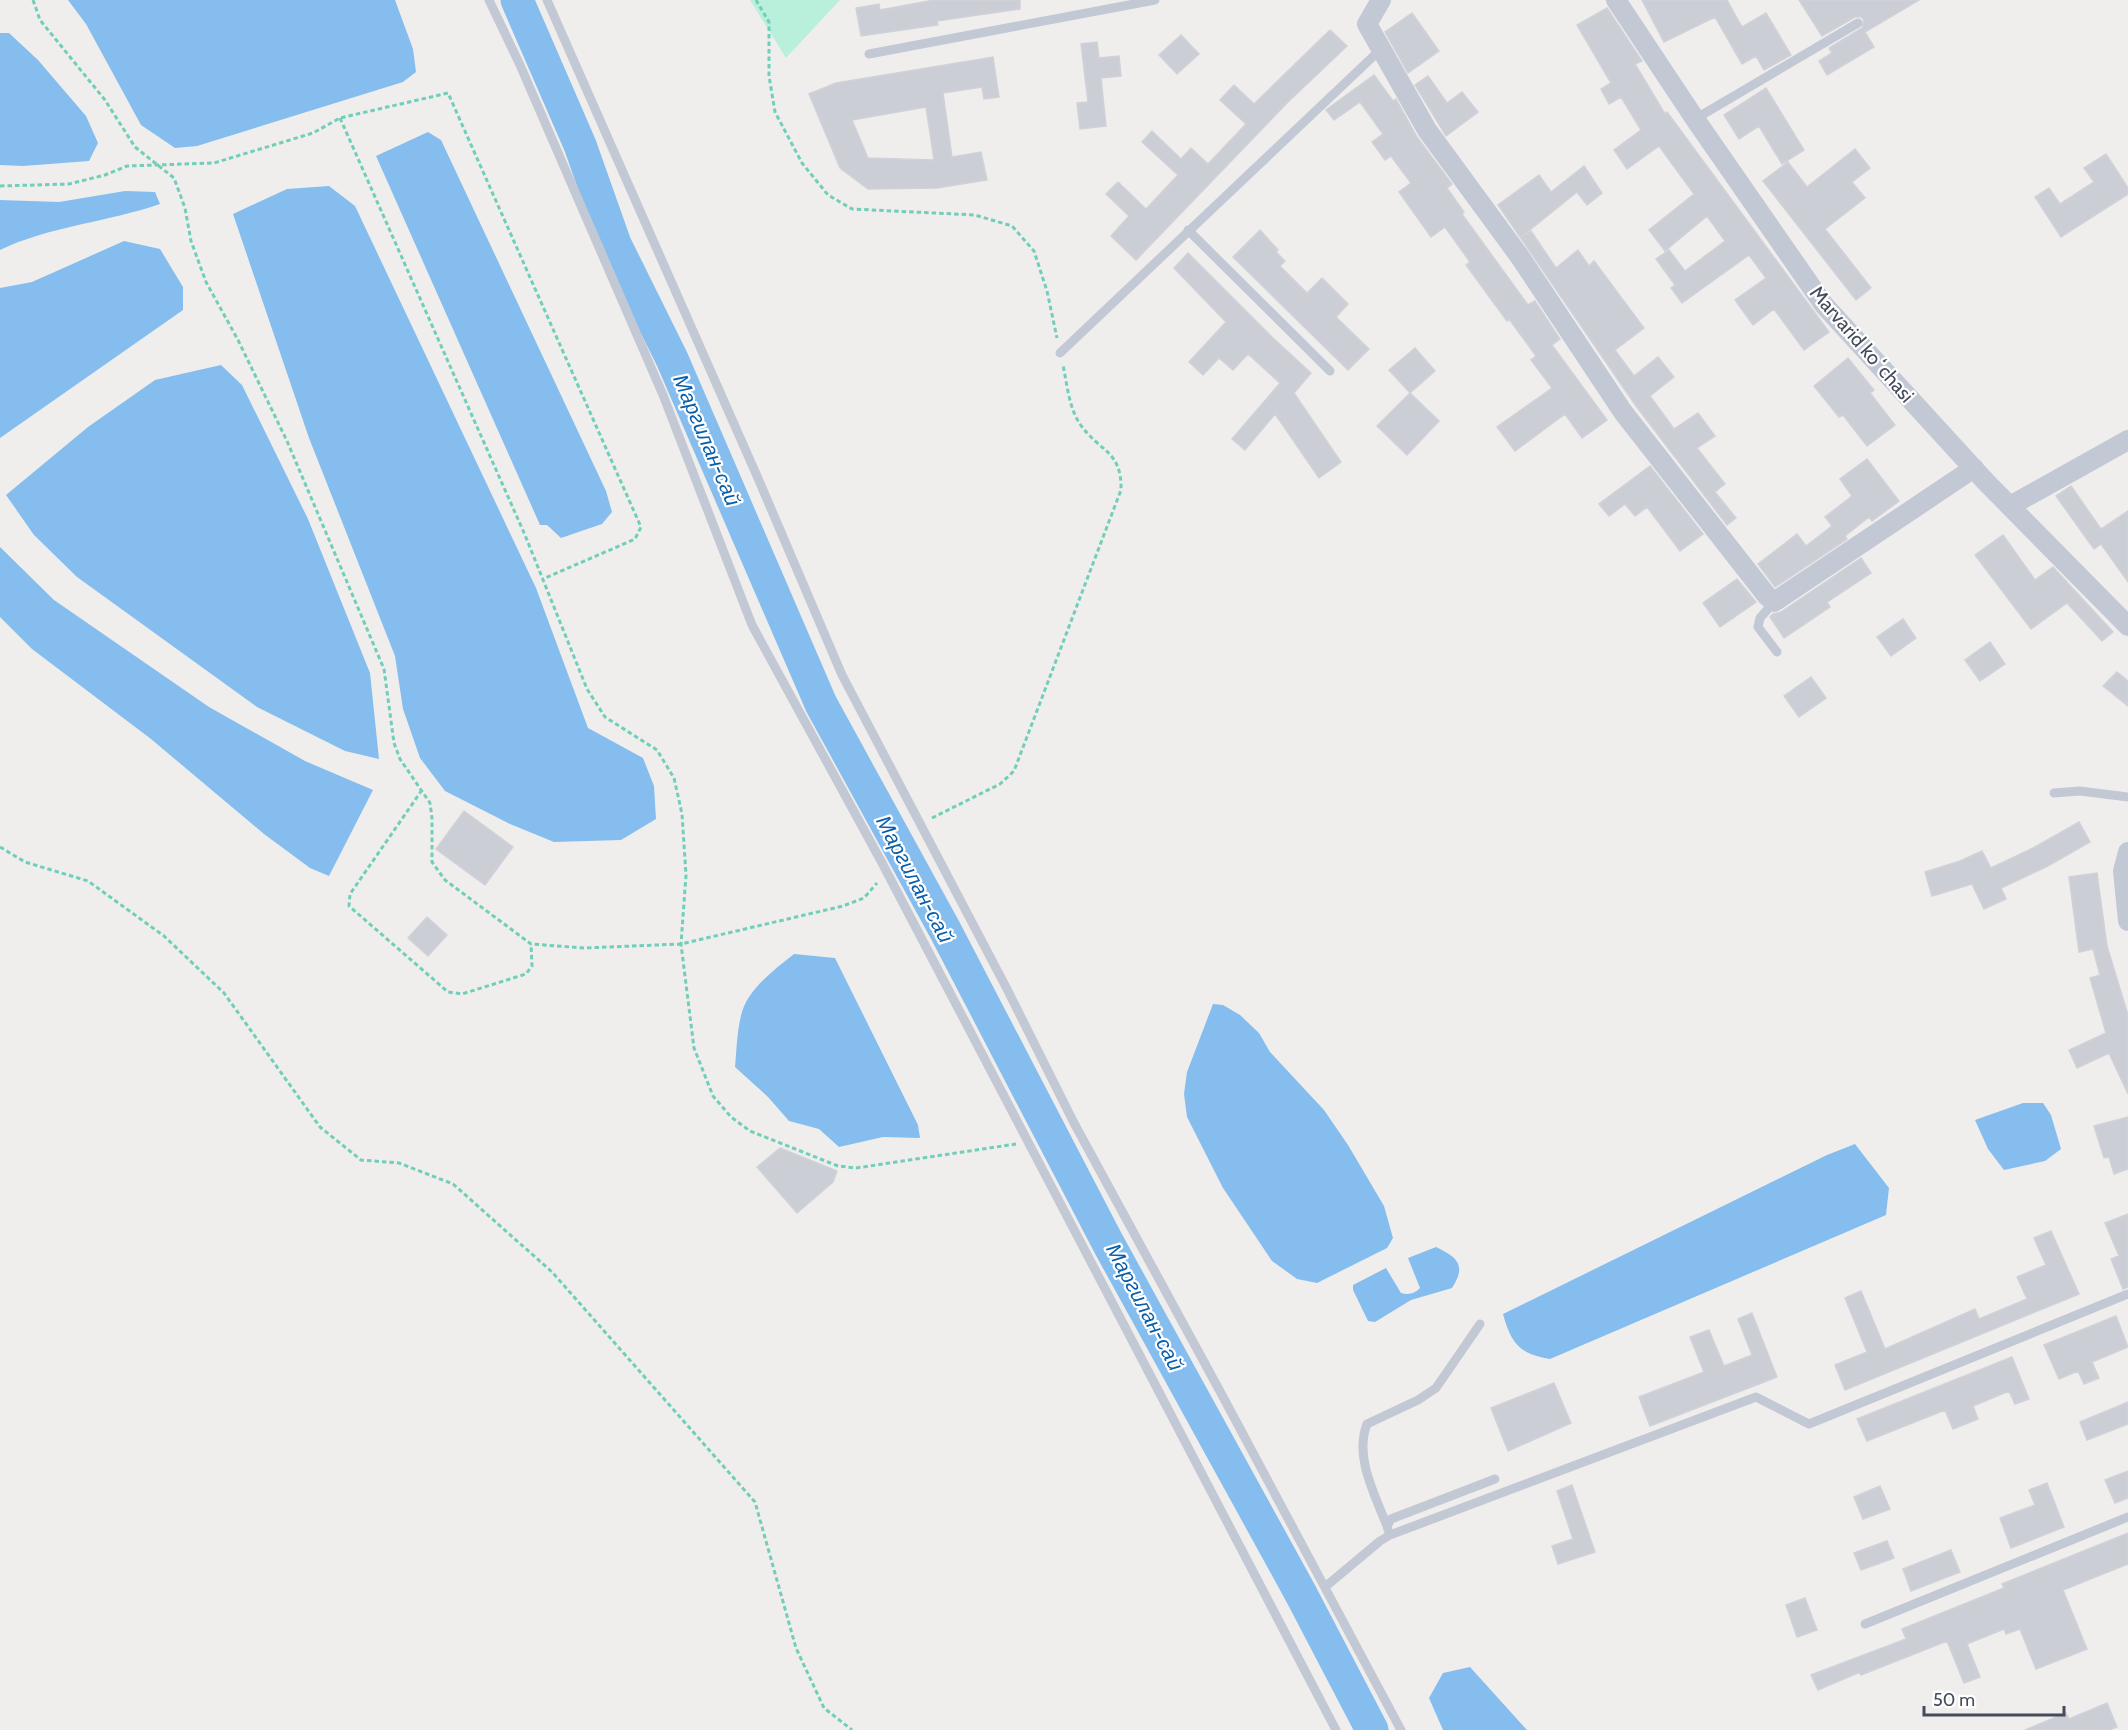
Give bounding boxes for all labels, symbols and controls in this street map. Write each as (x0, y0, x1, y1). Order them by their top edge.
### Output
street label: Marvarid koʻchasi (1805, 281, 1919, 407)
water label: Маргилан-сай (668, 371, 746, 510)
water label: Маргилан-сай (871, 811, 959, 947)
water label: Маргилан-сай (1101, 1239, 1189, 1375)
scale bar (1924, 1679, 2064, 1717)
text: 50 m (1933, 1689, 1975, 1711)

